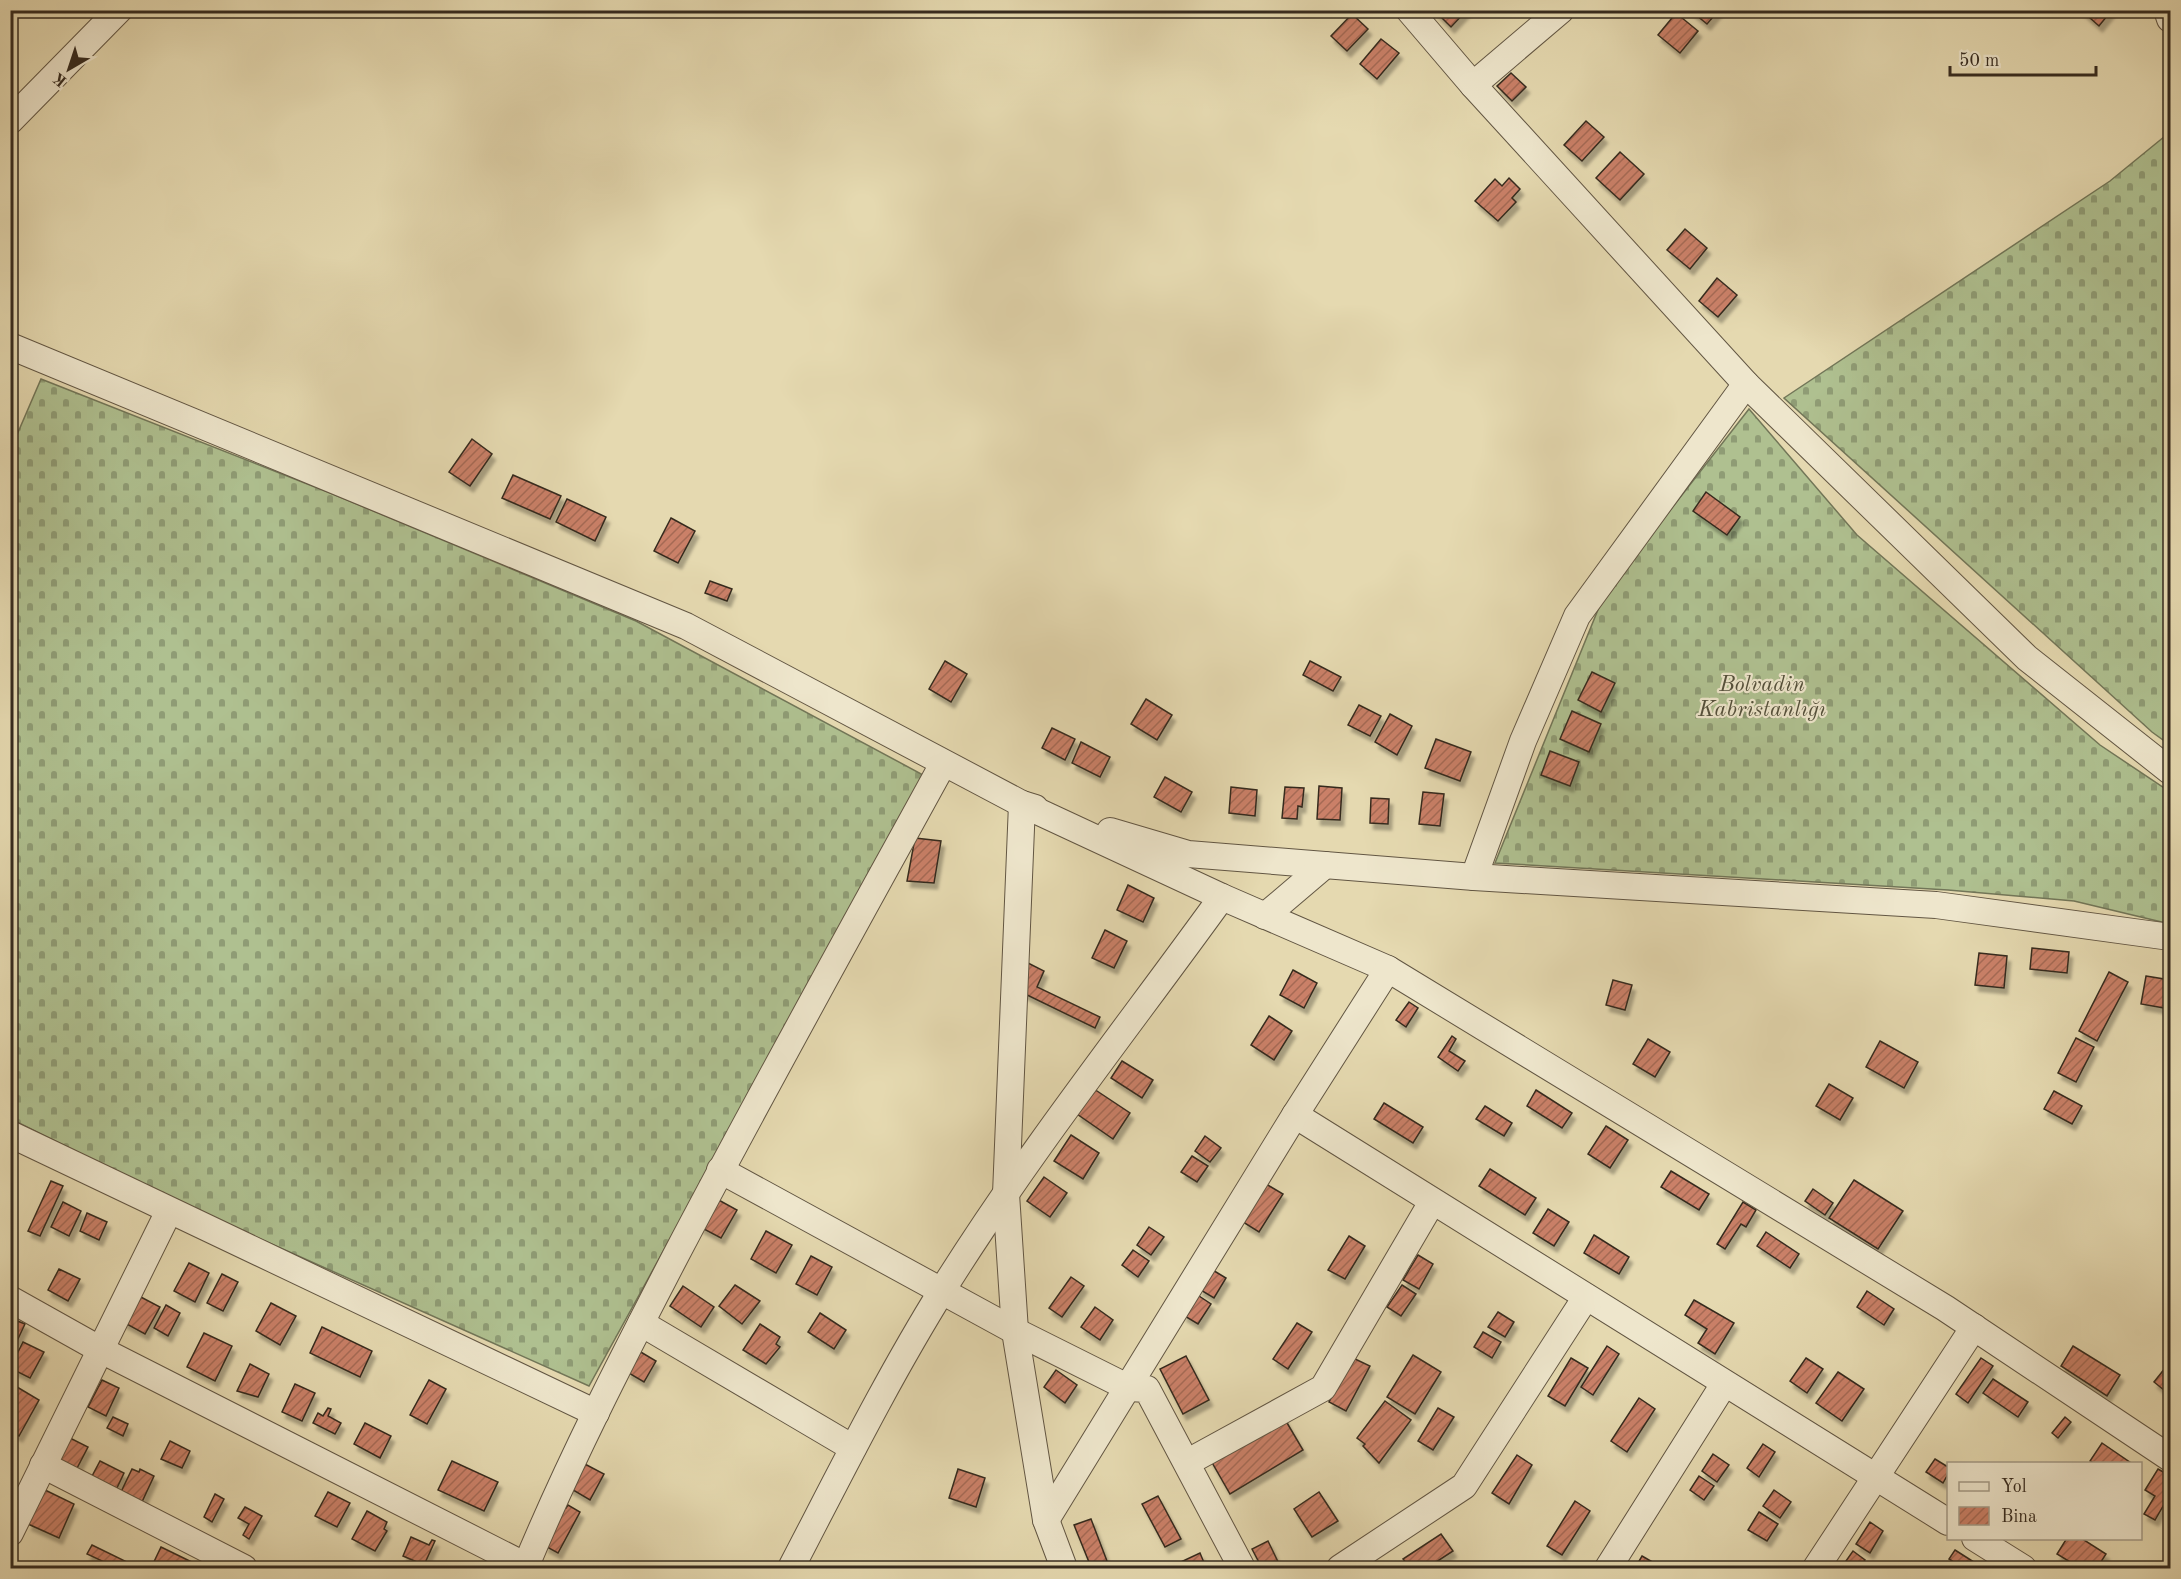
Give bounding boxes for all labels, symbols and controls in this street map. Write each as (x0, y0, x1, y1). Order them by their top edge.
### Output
north arrow (39, 39, 99, 99)
scale bar (1950, 39, 2096, 77)
text: 50 m (1959, 52, 1999, 70)
text: K (51, 69, 71, 89)
park label: Bolvadin Kabristanlığı (1697, 674, 1826, 721)
legend (1947, 1462, 2142, 1540)
text: Yol (2001, 1478, 2027, 1496)
text: Bina (2001, 1508, 2037, 1526)

